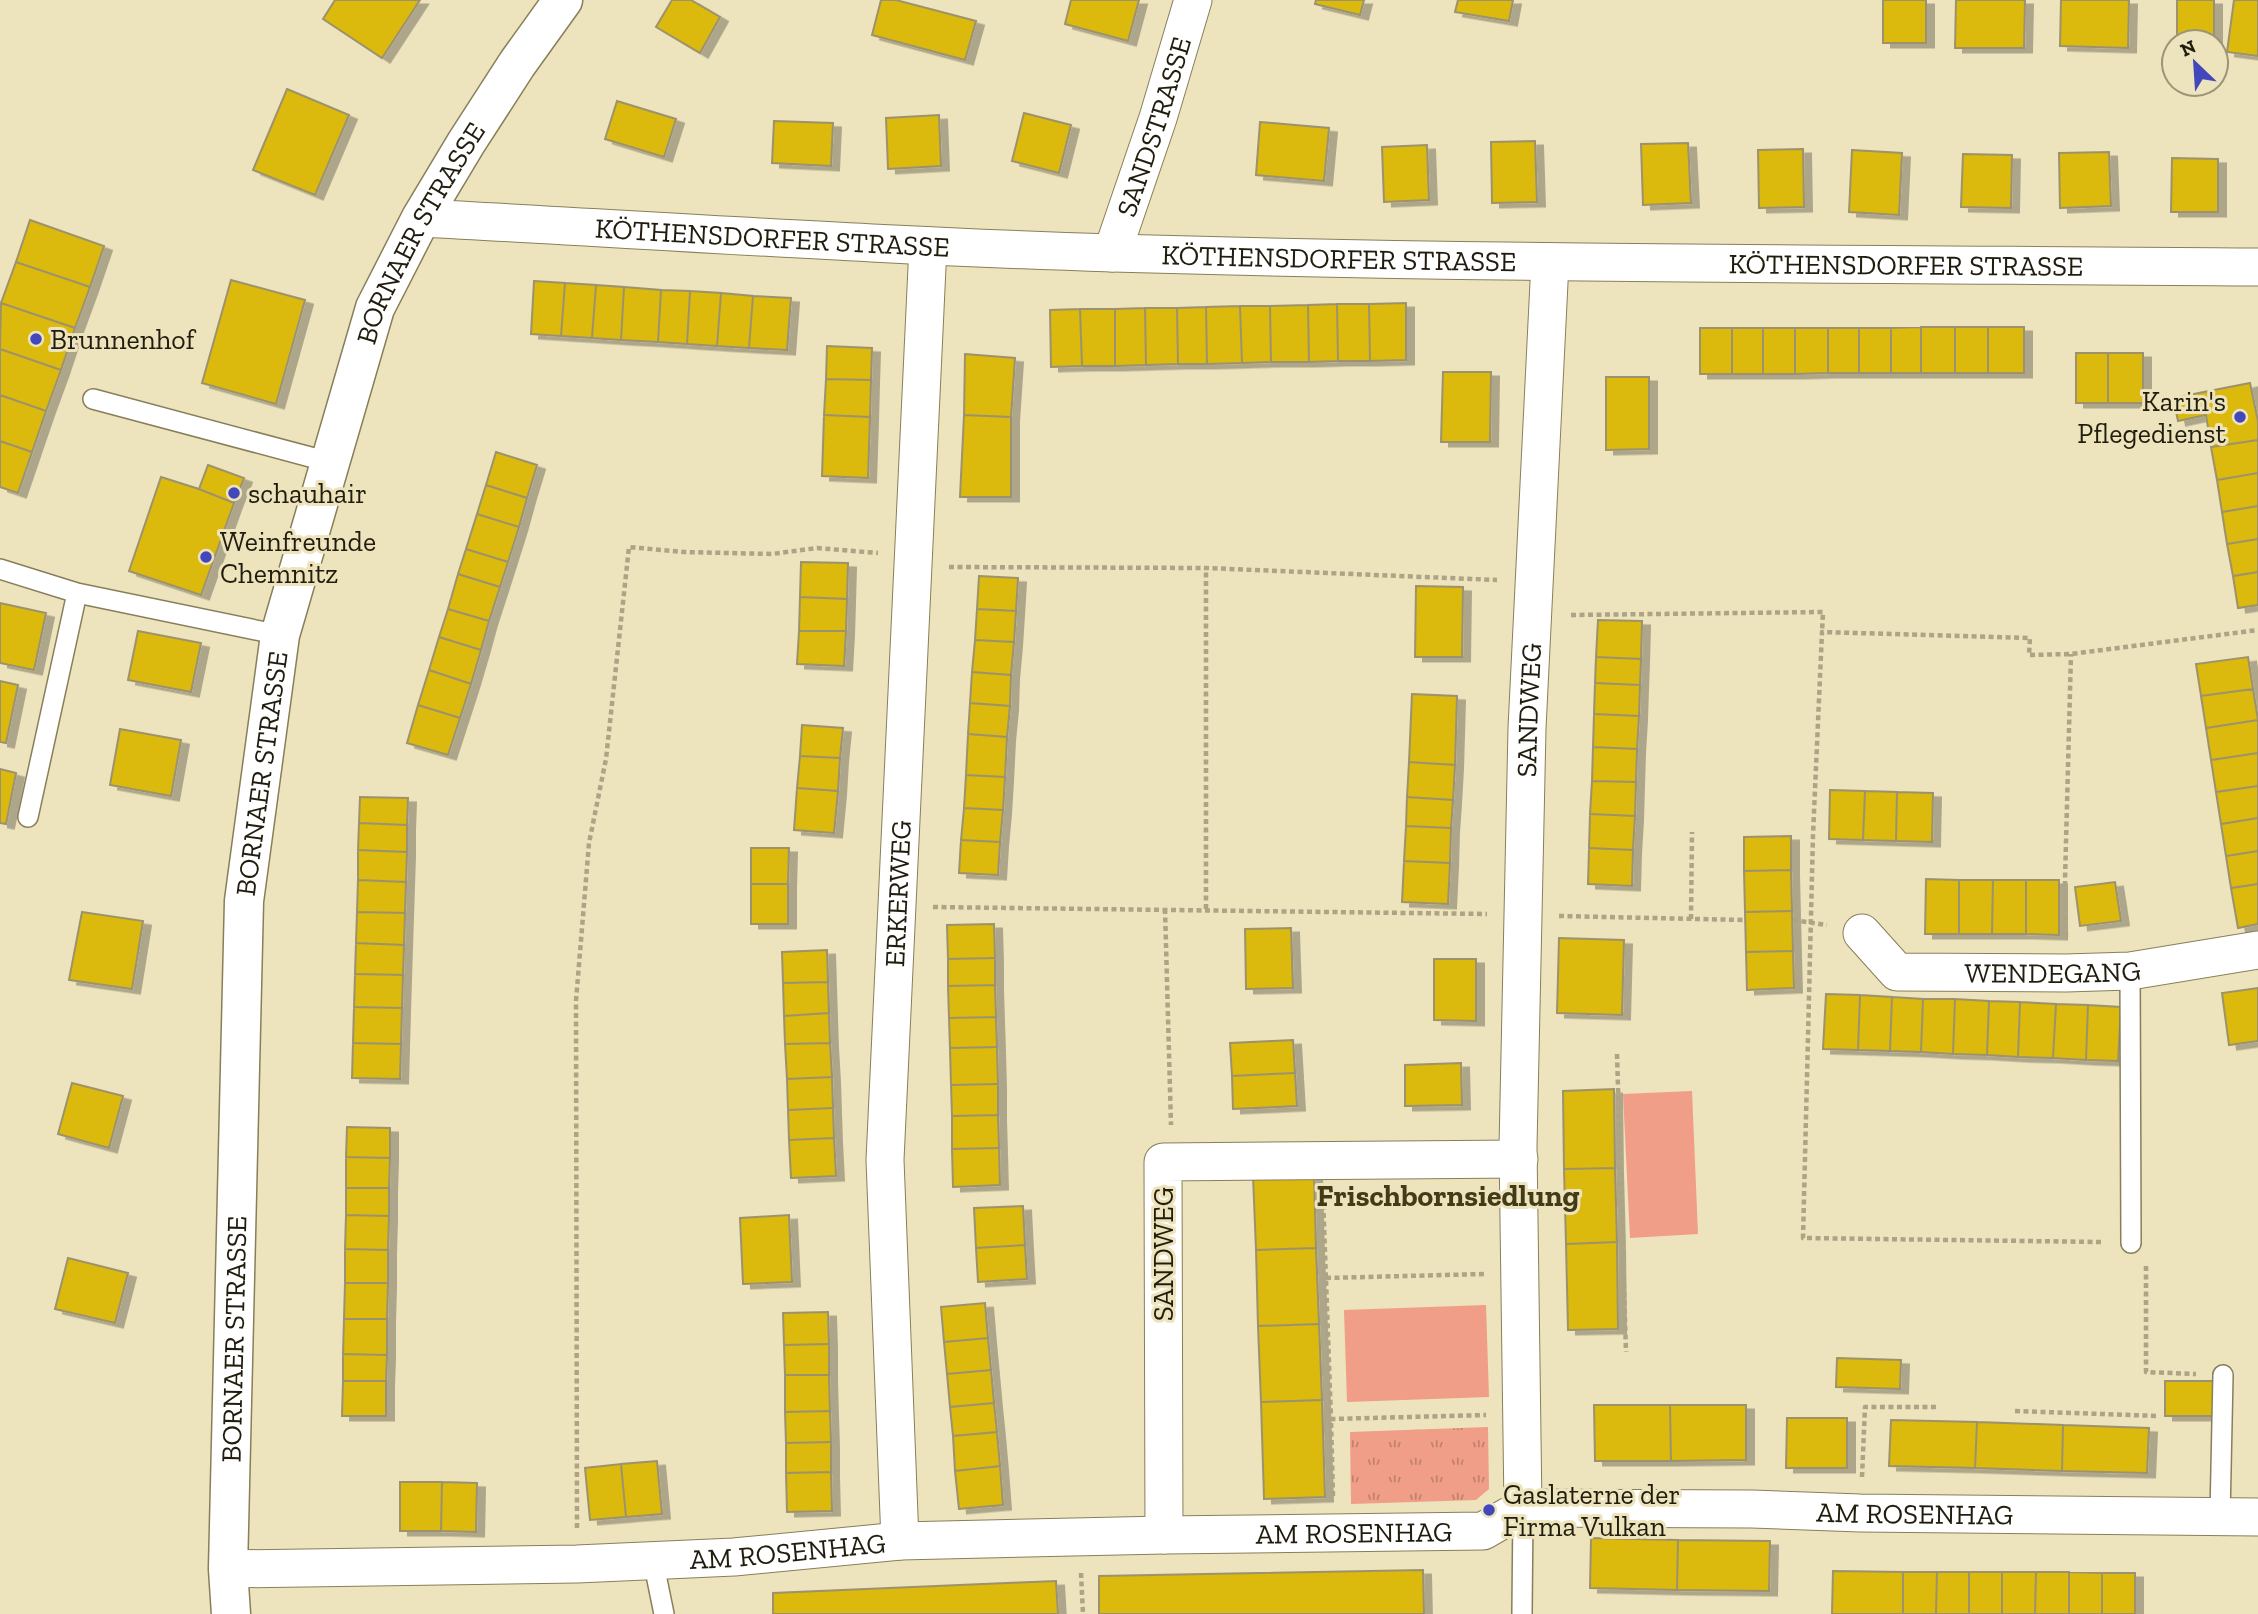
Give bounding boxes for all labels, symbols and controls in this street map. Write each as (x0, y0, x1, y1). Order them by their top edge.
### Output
north arrow (2160, 28, 2230, 98)
street label: SANDSTRASSE (1110, 33, 1198, 221)
text: N (2177, 35, 2199, 62)
street label: BORNAER STRASSE (349, 116, 492, 348)
street label: KÖTHENSDORFER STRASSE (594, 212, 950, 264)
street label: KÖTHENSDORFER STRASSE (1161, 238, 1517, 278)
street label: KÖTHENSDORFER STRASSE (1728, 247, 2083, 283)
place label: Brunnenhof (50, 323, 197, 356)
marker: Brunnenhof (28, 331, 44, 347)
place label: Karin's Pflegedienst (2077, 385, 2227, 450)
marker: Karin's Pflegedienst (2232, 409, 2248, 425)
place label: schauhair (248, 477, 367, 510)
marker: schauhair (226, 485, 242, 501)
place label: Weinfreunde Chemnitz (220, 525, 376, 590)
marker: Weinfreunde Chemnitz (198, 549, 214, 565)
street label: SANDWEG (1510, 642, 1548, 778)
street label: BORNAER STRASSE (229, 649, 295, 898)
street label: ERKERWEG (878, 819, 918, 968)
street label: WENDEGANG (1964, 953, 2143, 990)
district label: Frischbornsiedlung (1316, 1178, 1580, 1214)
street label: SANDWEG (1147, 1187, 1180, 1321)
street label: BORNAER STRASSE (215, 1215, 253, 1463)
place label: Gaslaterne der Firma Vulkan (1503, 1478, 1680, 1543)
street label: AM ROSENHAG (1816, 1495, 2013, 1532)
marker: Gaslaterne der Firma Vulkan (1481, 1502, 1497, 1518)
street label: AM ROSENHAG (1255, 1515, 1453, 1551)
street label: AM ROSENHAG (689, 1526, 887, 1576)

